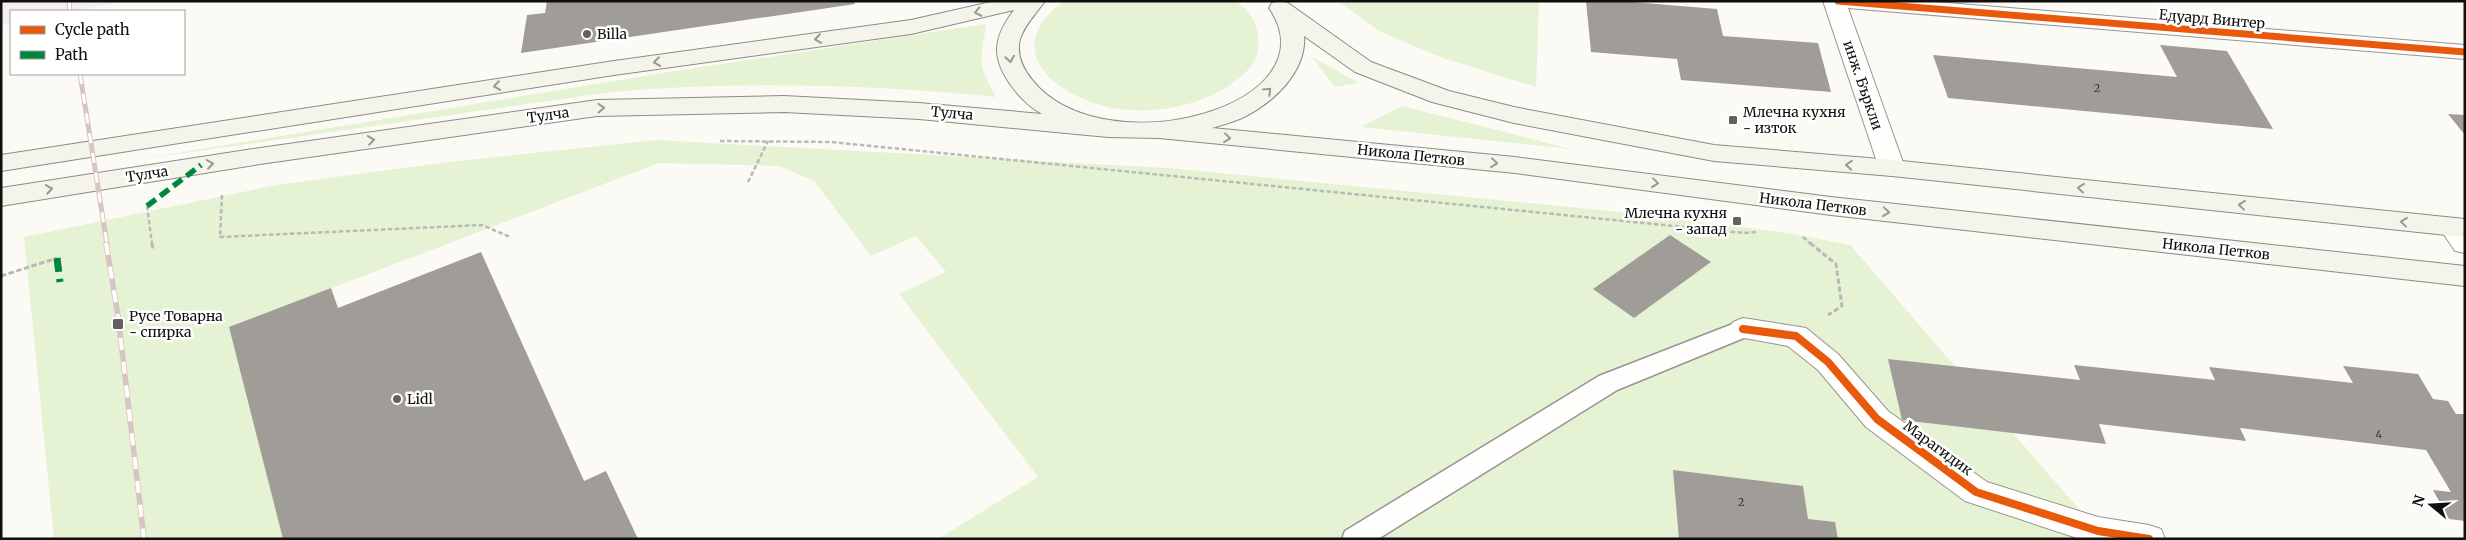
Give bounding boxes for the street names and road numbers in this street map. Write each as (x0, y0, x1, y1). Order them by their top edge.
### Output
street label: Едуард Винтер (2158, 5, 2266, 33)
street label: инж. Бъркли (1839, 38, 1887, 132)
street label: Тулча (930, 102, 974, 124)
street label: Тулча (526, 103, 571, 127)
street label: Никола Петков (1356, 140, 1466, 170)
street label: Тулча (125, 162, 170, 186)
street label: Никола Петков (1758, 188, 1868, 220)
street label: Никола Петков (2161, 234, 2271, 264)
street label: Марагидик (1900, 417, 1976, 479)

